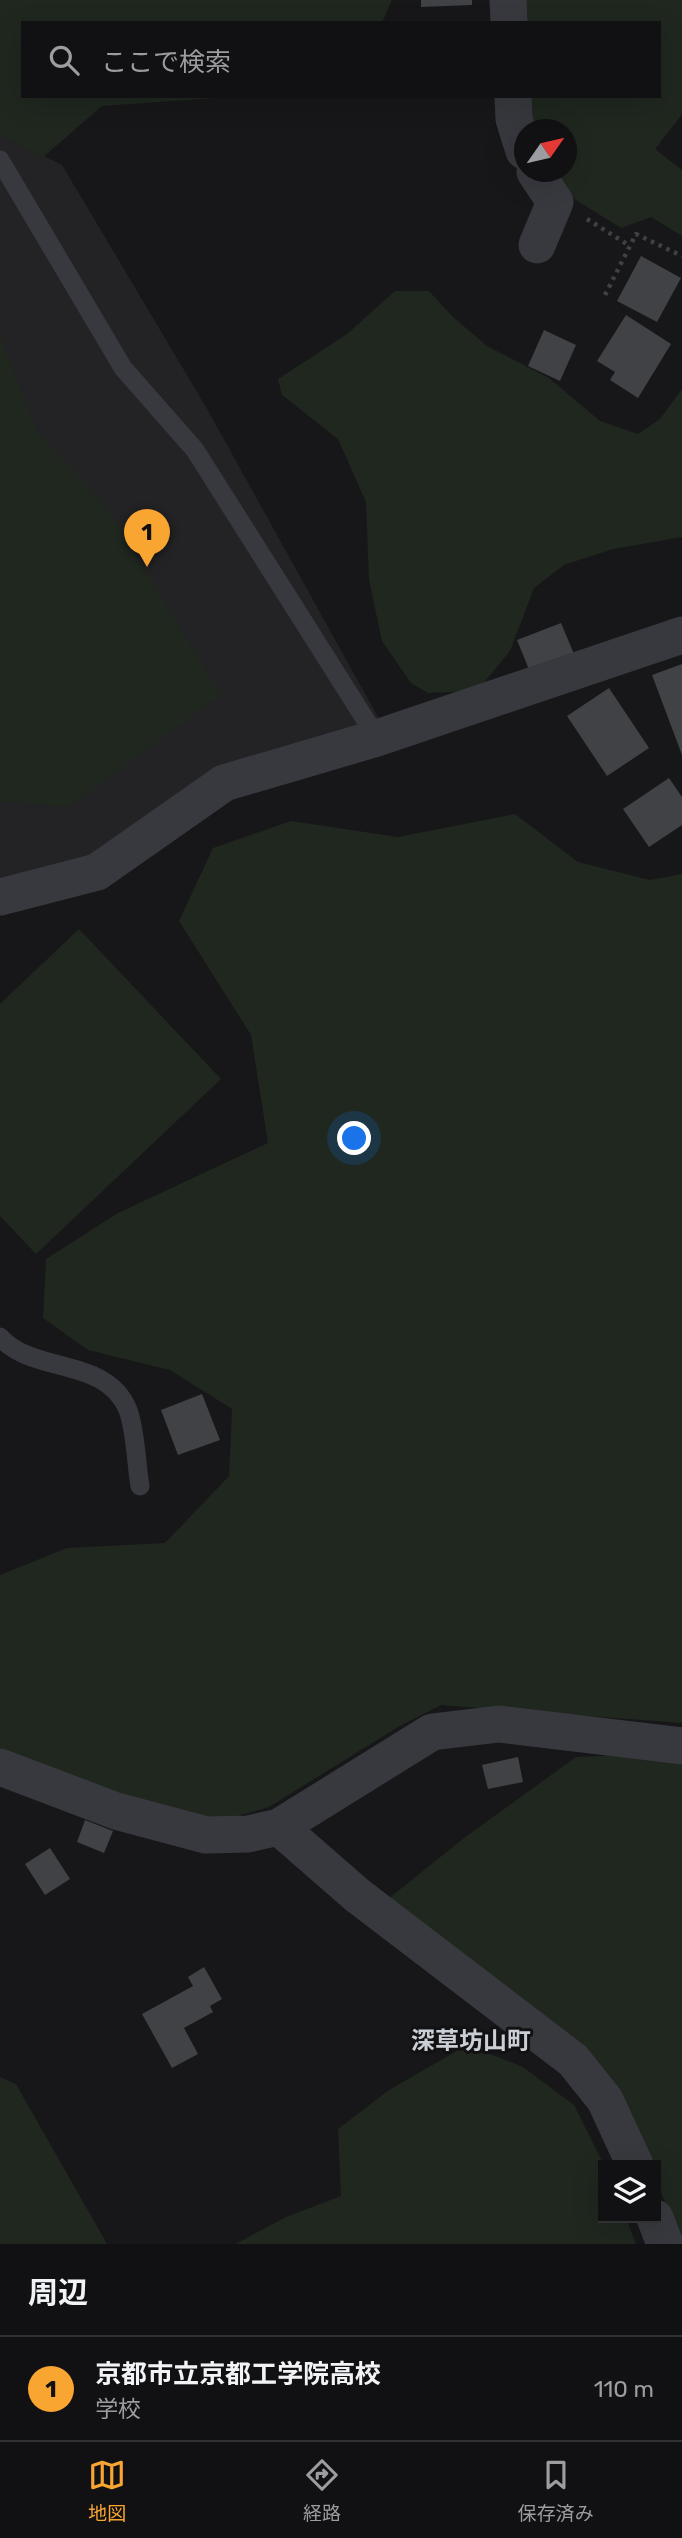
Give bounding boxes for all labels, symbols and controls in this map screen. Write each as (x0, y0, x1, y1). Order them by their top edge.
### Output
search box (21, 21, 661, 98)
icon: search (45, 41, 83, 79)
text: ここで検索 (101, 47, 231, 78)
north arrow (514, 119, 577, 182)
pin: 1 (124, 509, 170, 567)
your location (337, 1121, 371, 1155)
district label: 深草坊山町 (411, 2027, 531, 2055)
map controls (598, 2160, 661, 2223)
button: layers (598, 2160, 661, 2223)
text: 周辺 (28, 2275, 88, 2311)
text: 京都市立京都工学院高校 (95, 2359, 381, 2390)
text: 1 (45, 2375, 57, 2403)
text: 110 m (594, 2375, 654, 2403)
text: 学校 (95, 2395, 141, 2423)
tab: 地図 (88, 2456, 126, 2525)
tab: 経路 (303, 2456, 341, 2525)
tab: 保存済み (518, 2456, 594, 2525)

